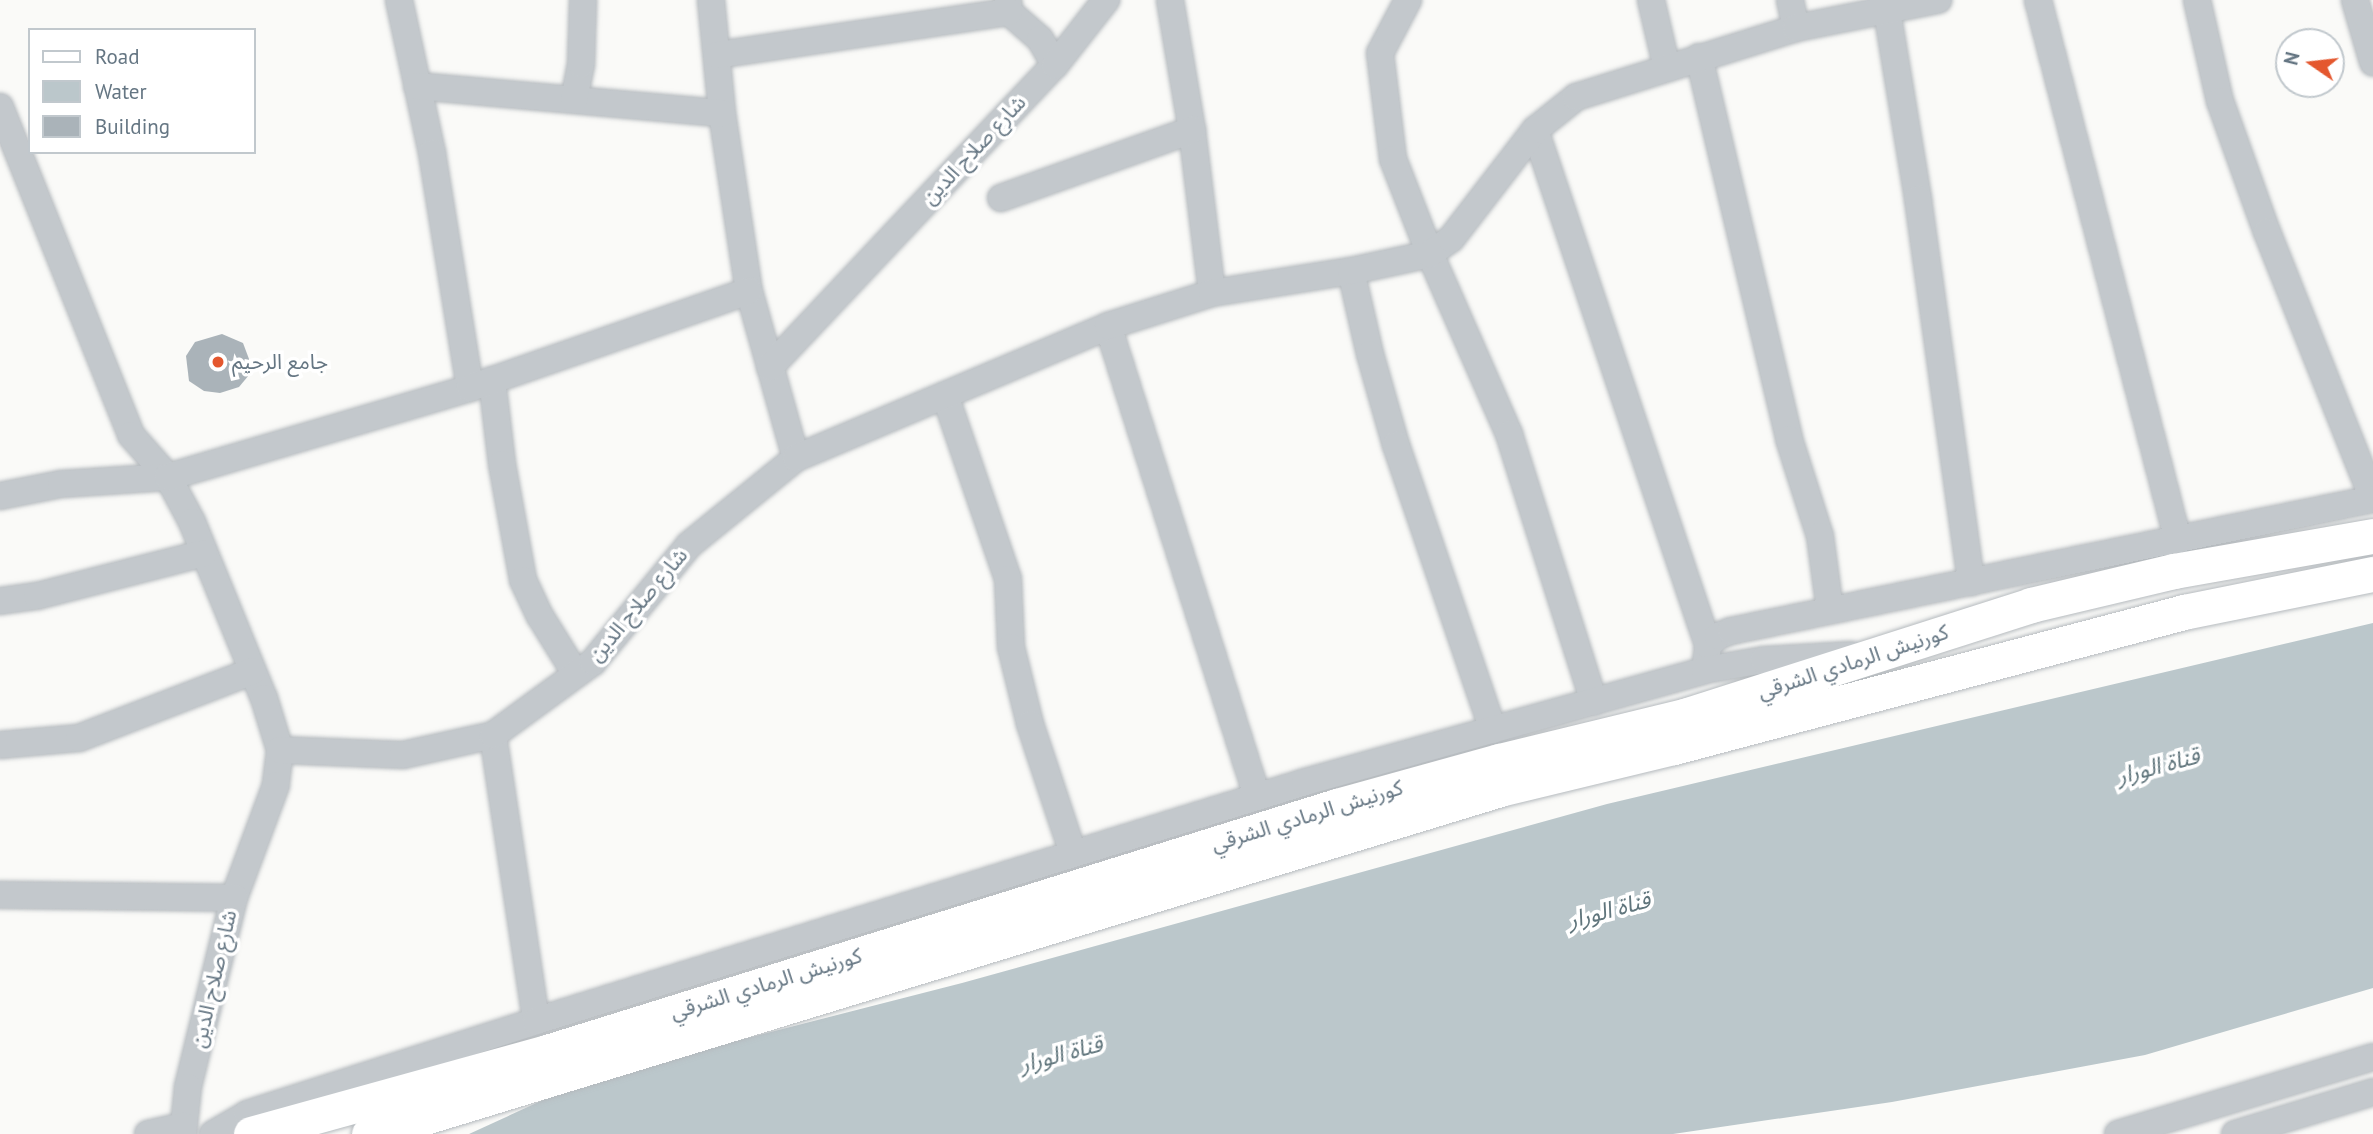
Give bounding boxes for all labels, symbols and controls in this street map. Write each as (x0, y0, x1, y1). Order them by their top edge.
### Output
legend (28, 28, 256, 154)
north arrow (2275, 28, 2345, 98)
text: Road (95, 43, 139, 70)
text: N (2278, 49, 2305, 67)
text: Water (95, 78, 147, 105)
street label: شارع صلاح الدين (917, 90, 1031, 210)
text: Building (95, 113, 170, 140)
place label: جامع الرحيم (232, 349, 328, 375)
marker: جامع الرحيم (210, 354, 226, 370)
street label: شارع صلاح الدين (583, 543, 693, 667)
street label: كورنيش الرمادي الشرقي (1755, 619, 1951, 705)
water label: قناة الورار (2114, 742, 2202, 790)
street label: كورنيش الرمادي الشرقي (1208, 775, 1406, 857)
water label: قناة الورار (1565, 886, 1653, 934)
street label: شارع صلاح الدين (186, 908, 242, 1050)
street label: كورنيش الرمادي الشرقي (667, 943, 865, 1025)
water label: قناة الورار (1017, 1030, 1105, 1078)

